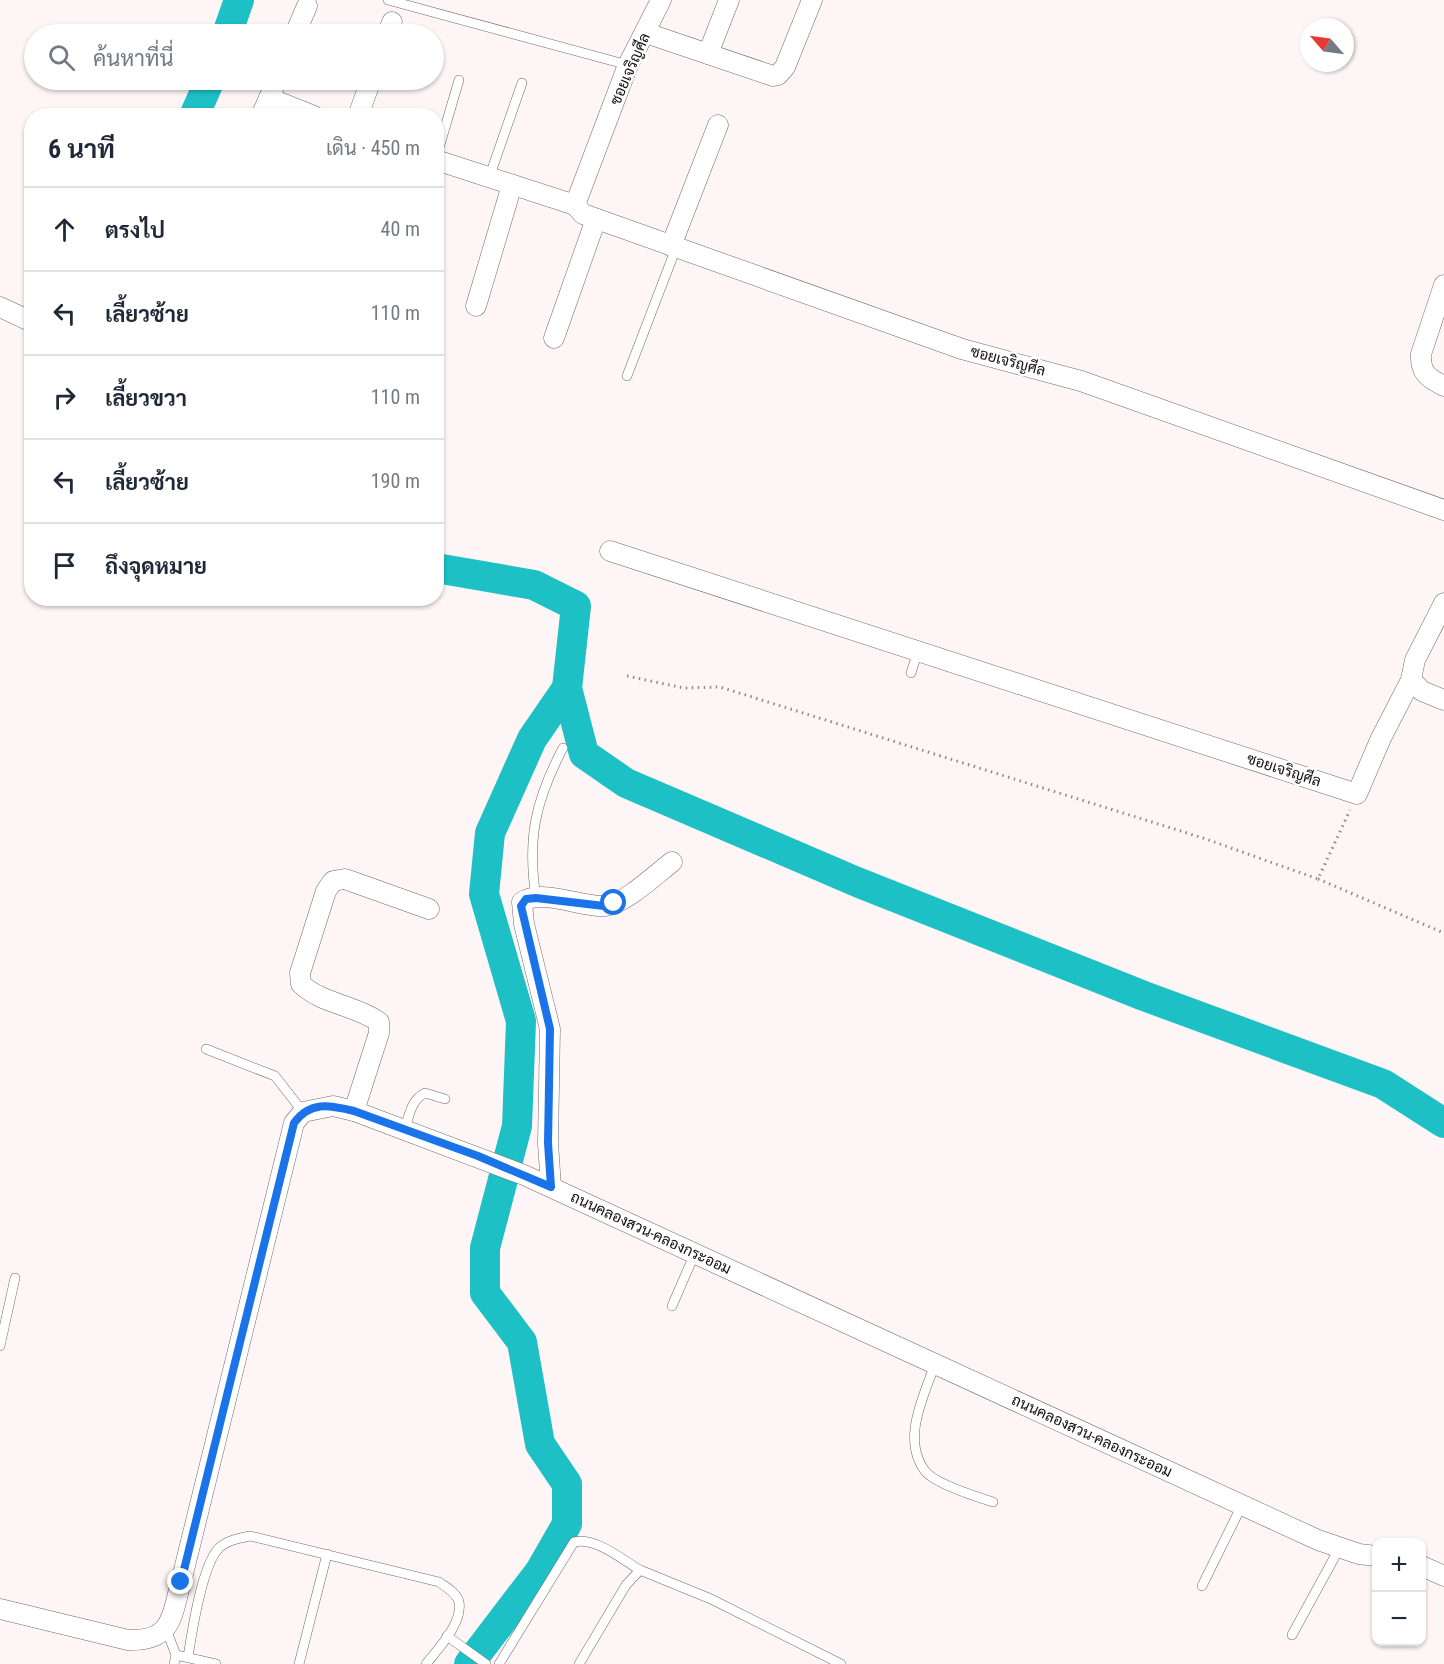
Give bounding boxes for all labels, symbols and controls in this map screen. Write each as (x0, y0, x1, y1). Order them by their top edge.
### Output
north arrow (1300, 18, 1354, 72)
search box (24, 24, 444, 90)
street label: ซอยเจริญศีล (605, 30, 654, 108)
icon: search (45, 41, 78, 74)
text: ค้นหาที่นี่ (93, 46, 173, 71)
text: 6 นาที (48, 134, 115, 164)
text: เดิน · 450 m (326, 136, 420, 160)
icon: ahead (48, 213, 81, 246)
text: 40 m (381, 217, 420, 241)
text: ตรงไป (105, 218, 165, 243)
icon: left (48, 297, 81, 330)
text: 110 m (371, 301, 420, 325)
text: เลี้ยวซ้าย (105, 302, 189, 327)
street label: ซอยเจริญศีล (968, 341, 1048, 380)
icon: right (48, 381, 81, 414)
text: 110 m (371, 385, 420, 409)
text: เลี้ยวขวา (105, 386, 187, 411)
icon: left (48, 465, 81, 498)
text: 190 m (371, 469, 420, 493)
text: เลี้ยวซ้าย (105, 470, 189, 495)
icon: arrive (48, 549, 81, 582)
text: ถึงจุดหมาย (105, 554, 207, 579)
street label: ซอยเจริญศีล (1245, 749, 1324, 790)
route start (600, 889, 626, 915)
street label: ถนนคลองสวน-คลองกระออม (568, 1188, 734, 1278)
street label: ถนนคลองสวน-คลองกระออม (1009, 1391, 1175, 1481)
map controls (1372, 1538, 1426, 1646)
button: + (1372, 1538, 1426, 1592)
route end (167, 1568, 193, 1594)
button: − (1372, 1592, 1426, 1646)

